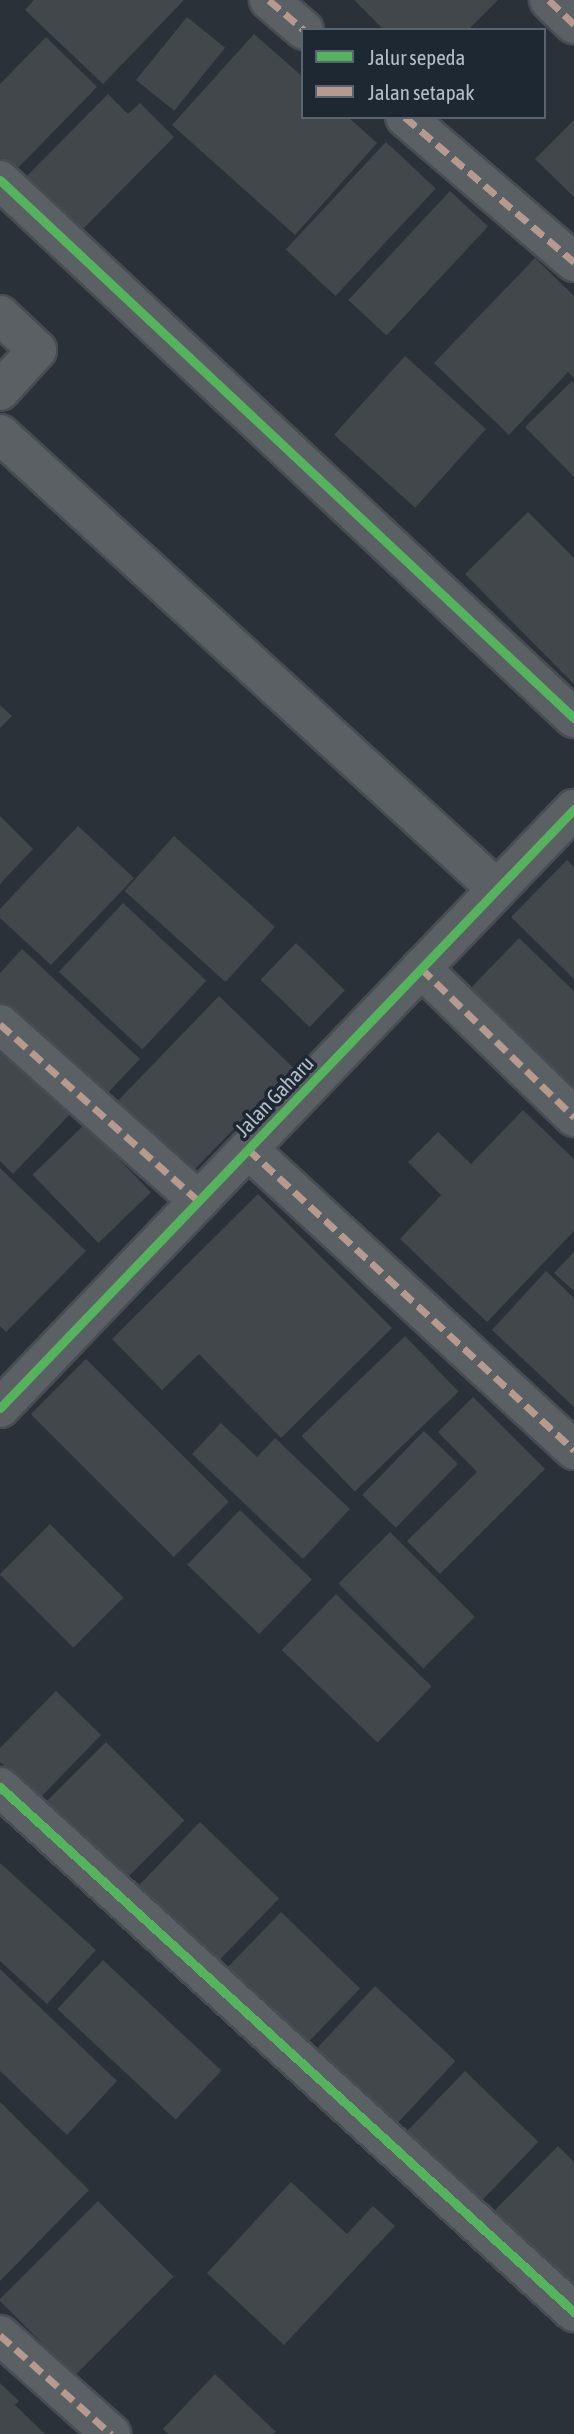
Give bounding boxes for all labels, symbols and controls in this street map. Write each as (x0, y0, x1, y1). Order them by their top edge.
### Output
legend (301, 28, 546, 119)
text: Jalur sepeda (368, 45, 465, 69)
text: Jalan setapak (368, 80, 475, 104)
street label: Jalan Gaharu (229, 1051, 319, 1141)

